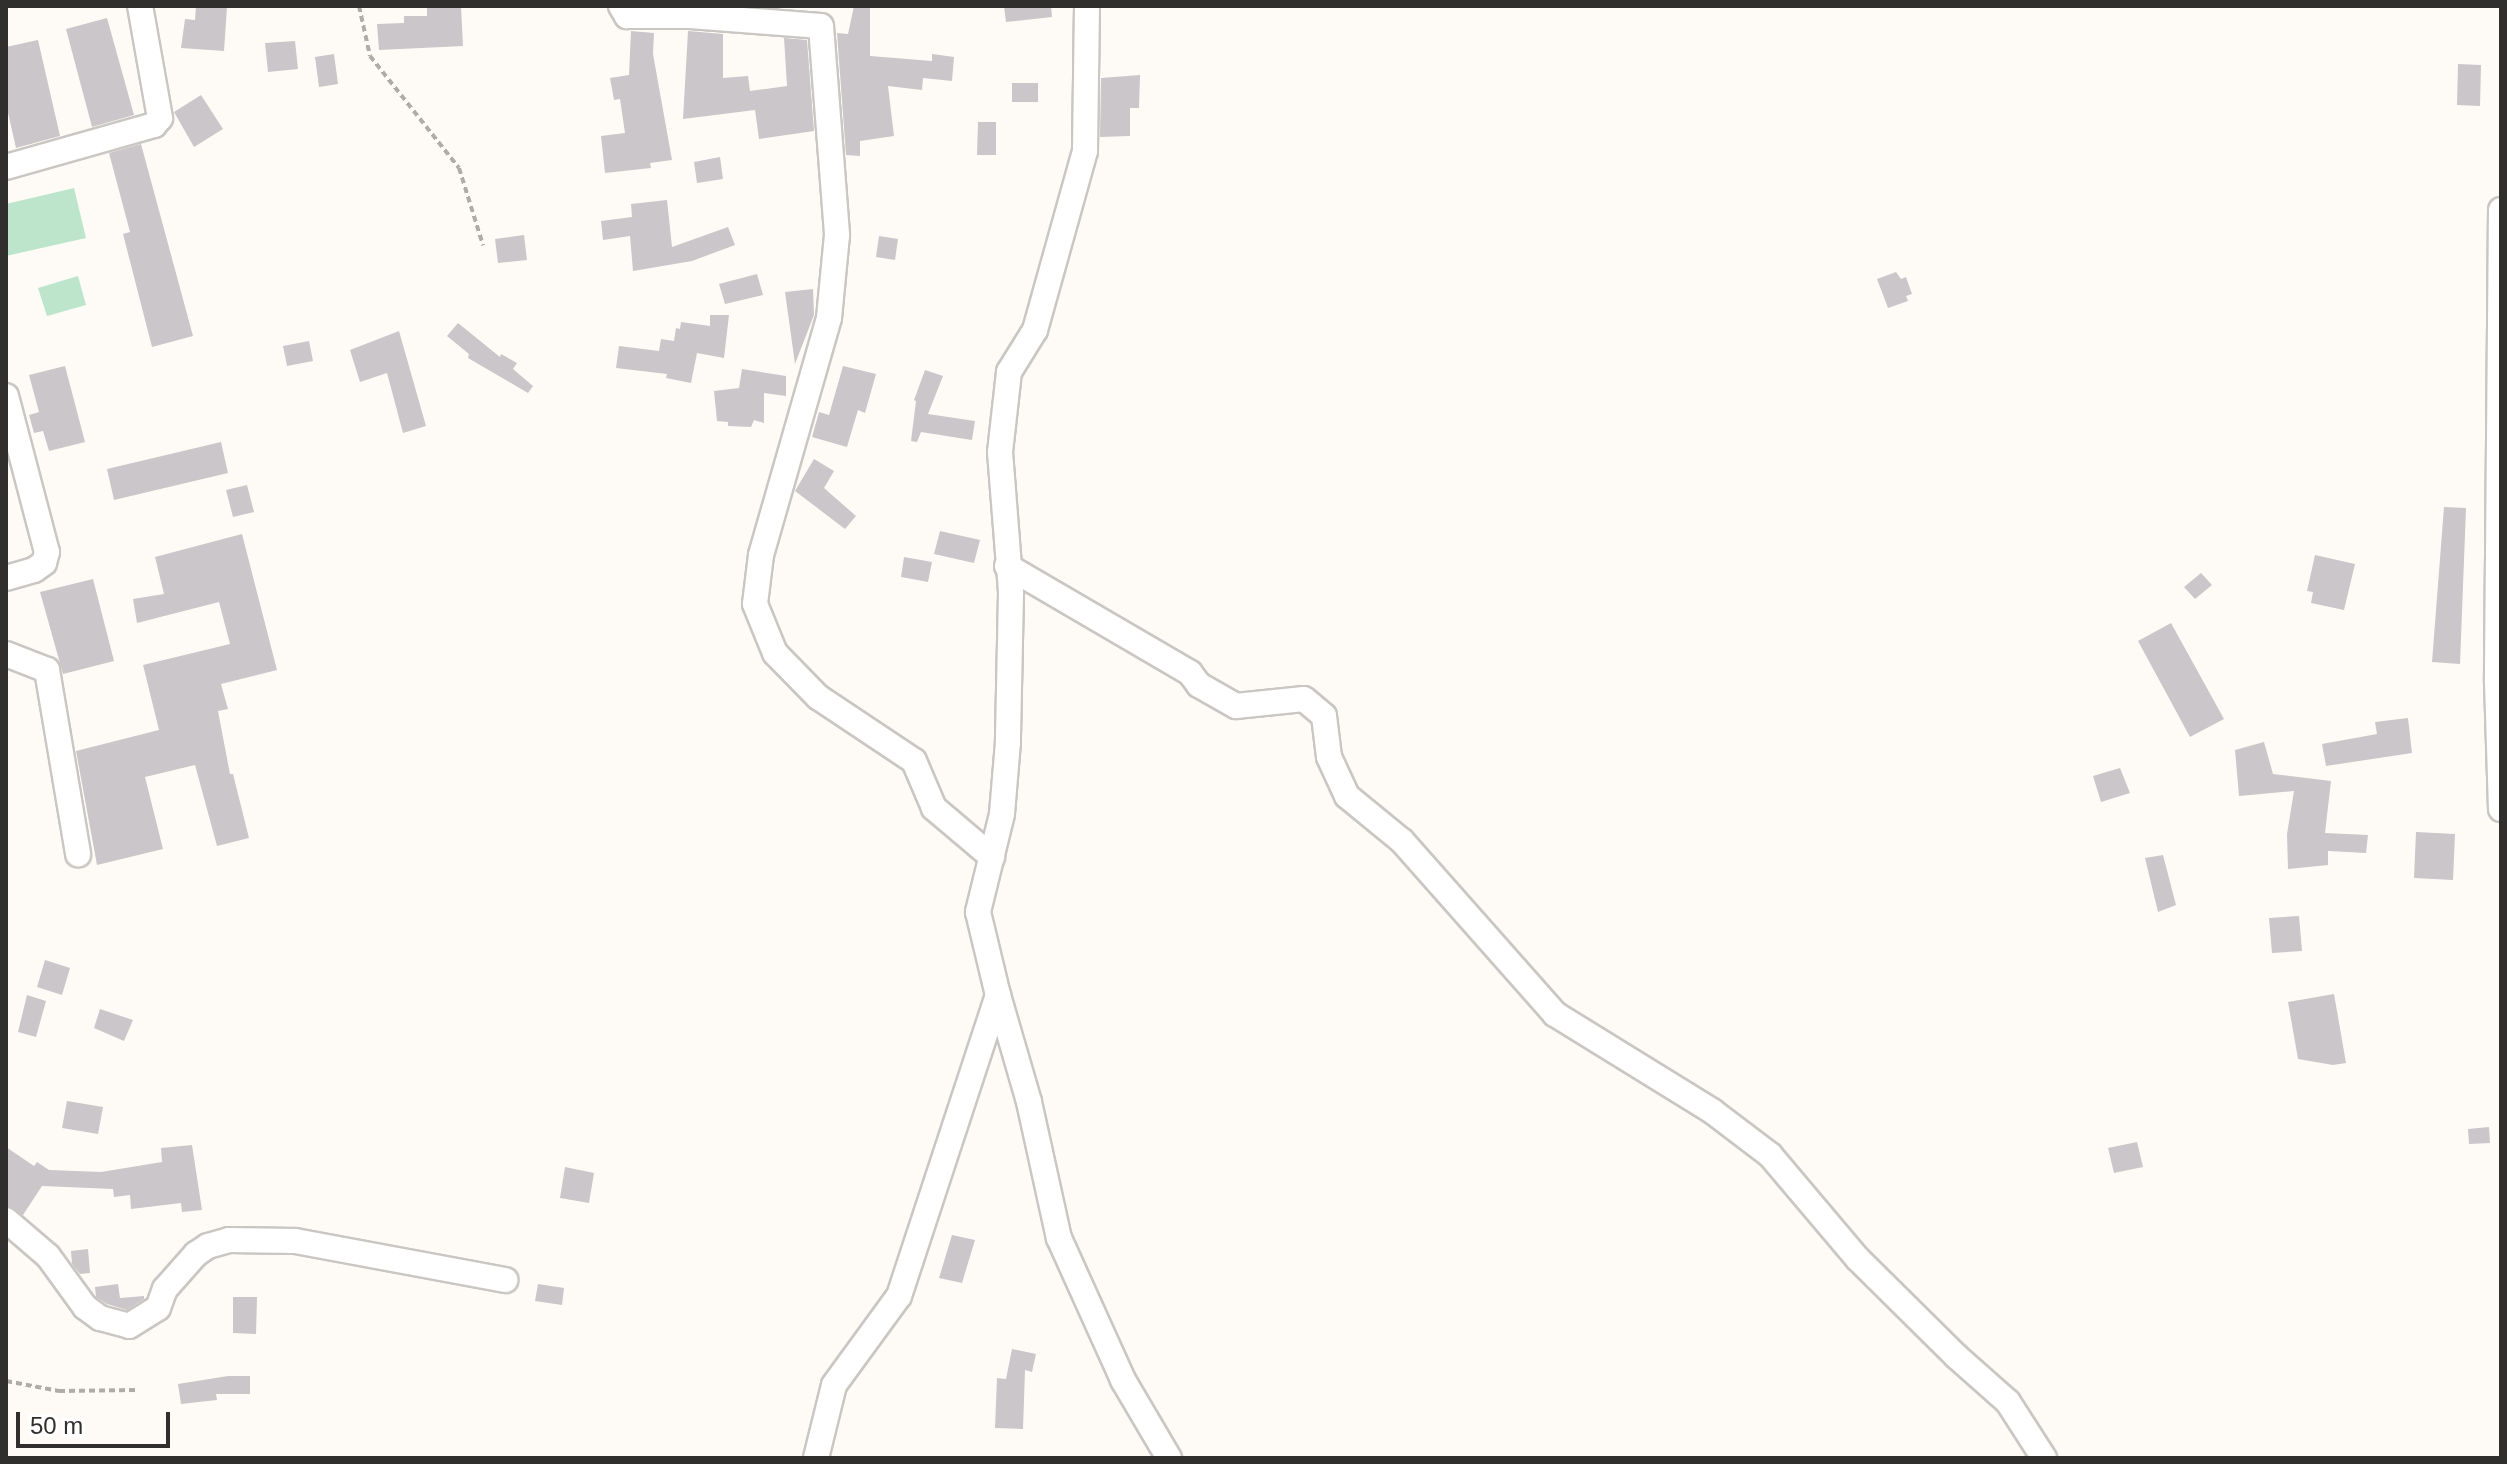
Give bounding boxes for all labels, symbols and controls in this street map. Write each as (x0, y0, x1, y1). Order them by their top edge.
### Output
scale bar (20, 1396, 174, 1446)
text: 50 m (30, 1412, 83, 1439)

